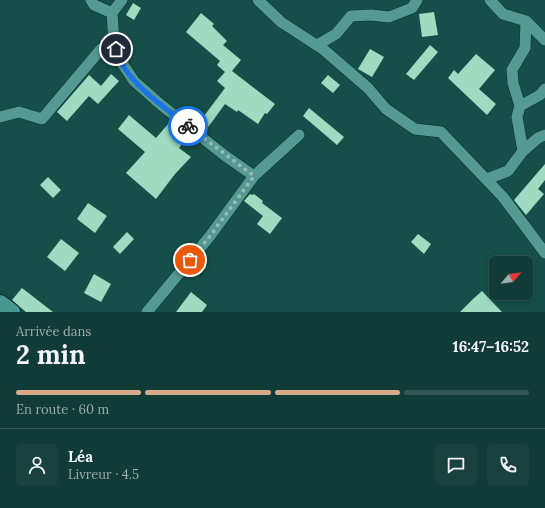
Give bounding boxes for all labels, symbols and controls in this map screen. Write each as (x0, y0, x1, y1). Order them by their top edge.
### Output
pin (99, 32, 133, 66)
icon: home (105, 38, 127, 60)
courier (168, 106, 208, 146)
icon: bike (177, 115, 199, 137)
pin (173, 243, 207, 277)
icon: bag (179, 249, 201, 271)
north arrow (489, 256, 533, 300)
map controls (489, 256, 533, 300)
text: Arrivée dans (16, 323, 91, 340)
text: 16:47–16:52 (453, 337, 529, 356)
text: 2 min (16, 338, 86, 371)
text: En route · 60 m (16, 401, 109, 418)
button: person (16, 444, 58, 486)
button: chat (435, 444, 477, 486)
button: phone (487, 444, 529, 486)
text: Léa (68, 447, 93, 466)
text: Livreur · 4.5 (68, 466, 139, 483)

